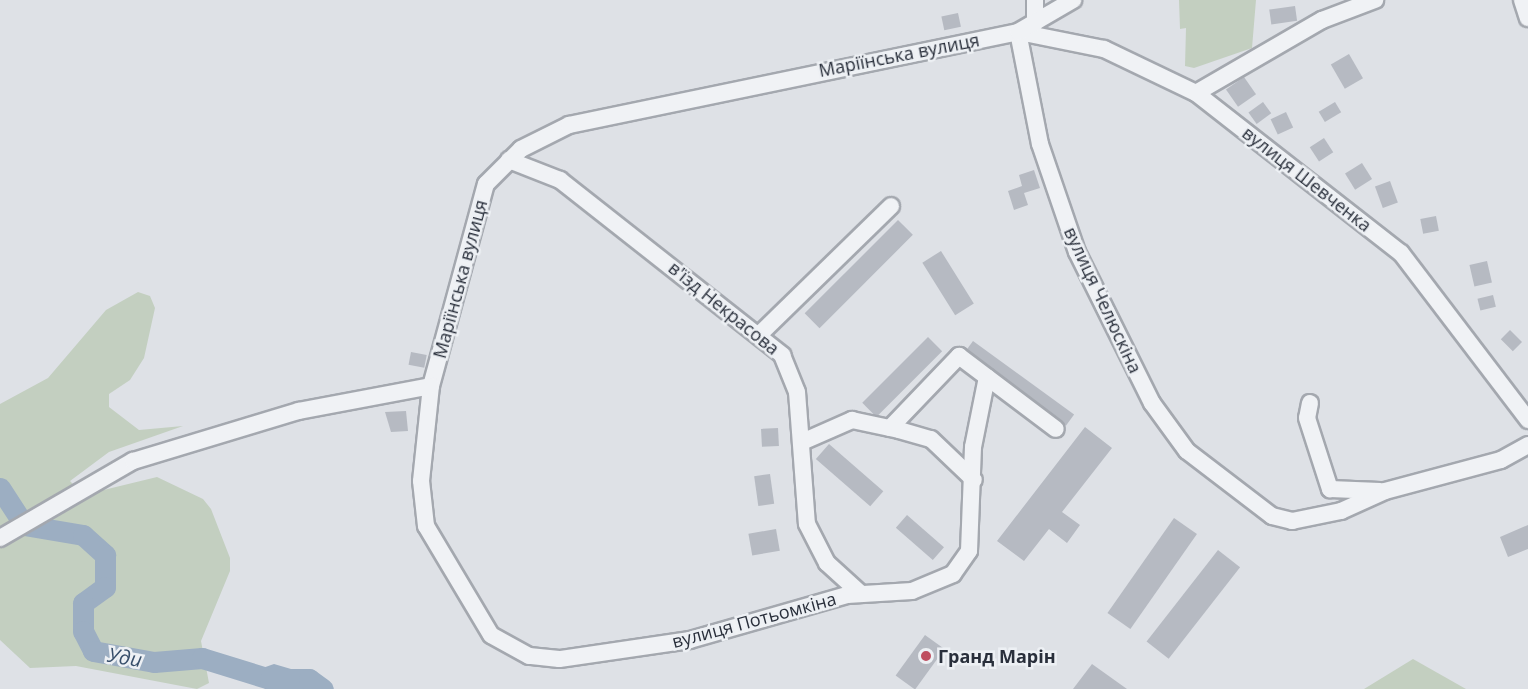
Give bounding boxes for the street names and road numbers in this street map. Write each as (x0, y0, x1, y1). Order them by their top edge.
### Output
street label: Маріїнська вулиця (817, 29, 981, 81)
street label: вулиця Шевченка (1238, 122, 1376, 236)
street label: Маріїнська вулиця (428, 197, 492, 361)
street label: вулиця Челюскіна (1060, 224, 1146, 376)
street label: в'їзд Некрасова (664, 257, 784, 359)
street label: вулиця Потьомкіна (669, 588, 839, 652)

